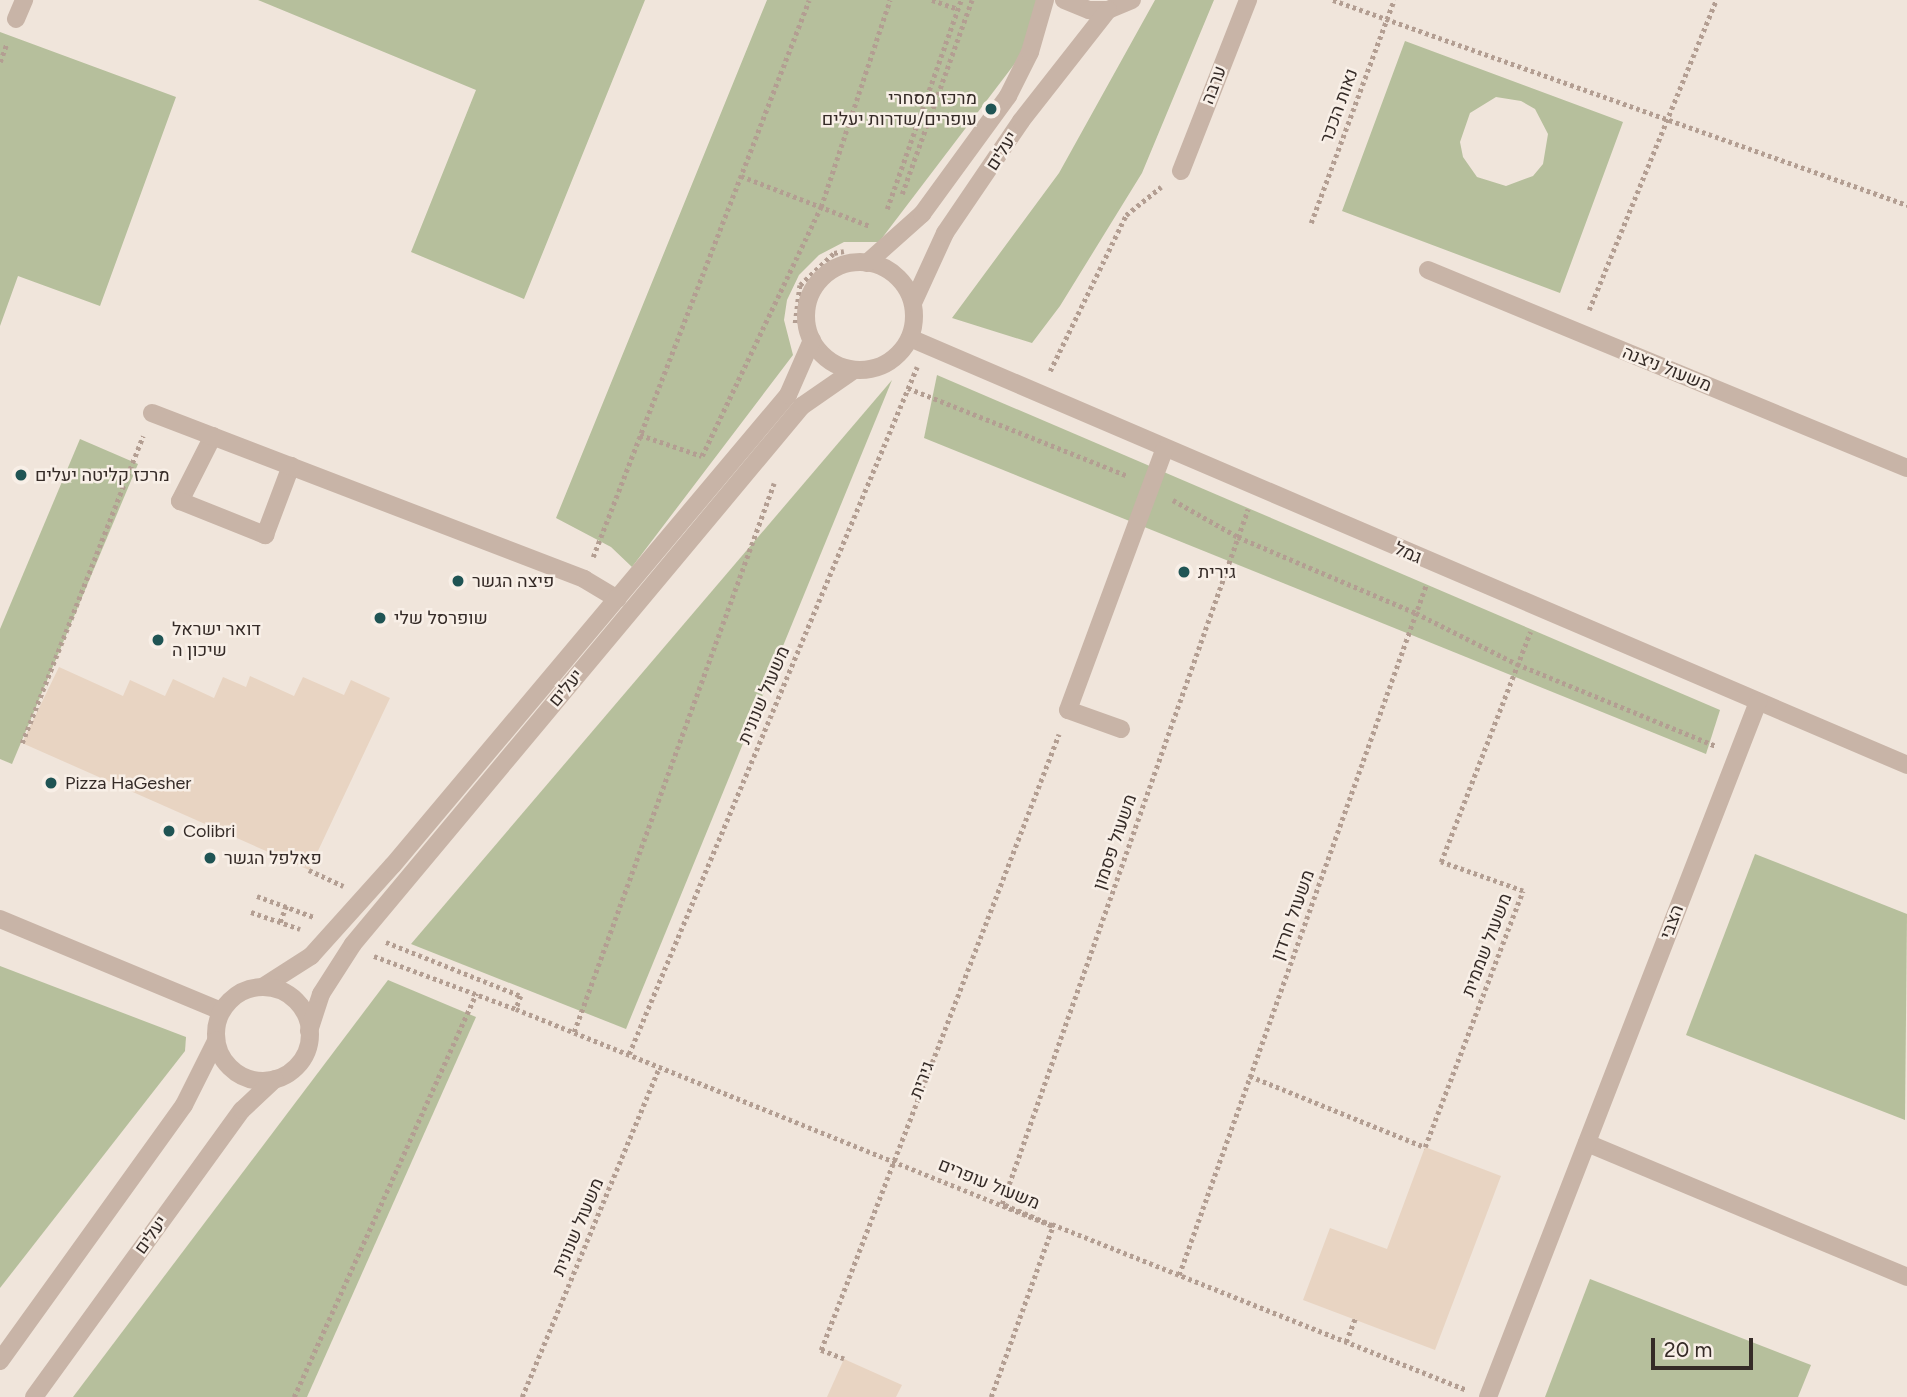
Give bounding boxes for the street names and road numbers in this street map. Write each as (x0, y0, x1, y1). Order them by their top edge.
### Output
street label: ערבה (1197, 63, 1231, 107)
street label: נאות הככר (1316, 66, 1362, 146)
street label: יעלים (982, 128, 1022, 174)
street label: משעול ניצנה (1619, 341, 1715, 397)
street label: גמל (1391, 538, 1425, 568)
street label: משעול שנונית (734, 643, 794, 747)
street label: יעלים (544, 665, 588, 711)
street label: משעול פסמון (1089, 791, 1141, 893)
street label: משעול חרדון (1267, 867, 1319, 963)
street label: משעול שממית (1457, 890, 1517, 1000)
street label: הצבי (1656, 902, 1688, 942)
street label: גירית (905, 1058, 939, 1102)
street label: משעול עופרים (935, 1154, 1043, 1214)
street label: משעול שנונית (548, 1175, 608, 1279)
street label: יעלים (130, 1212, 172, 1258)

